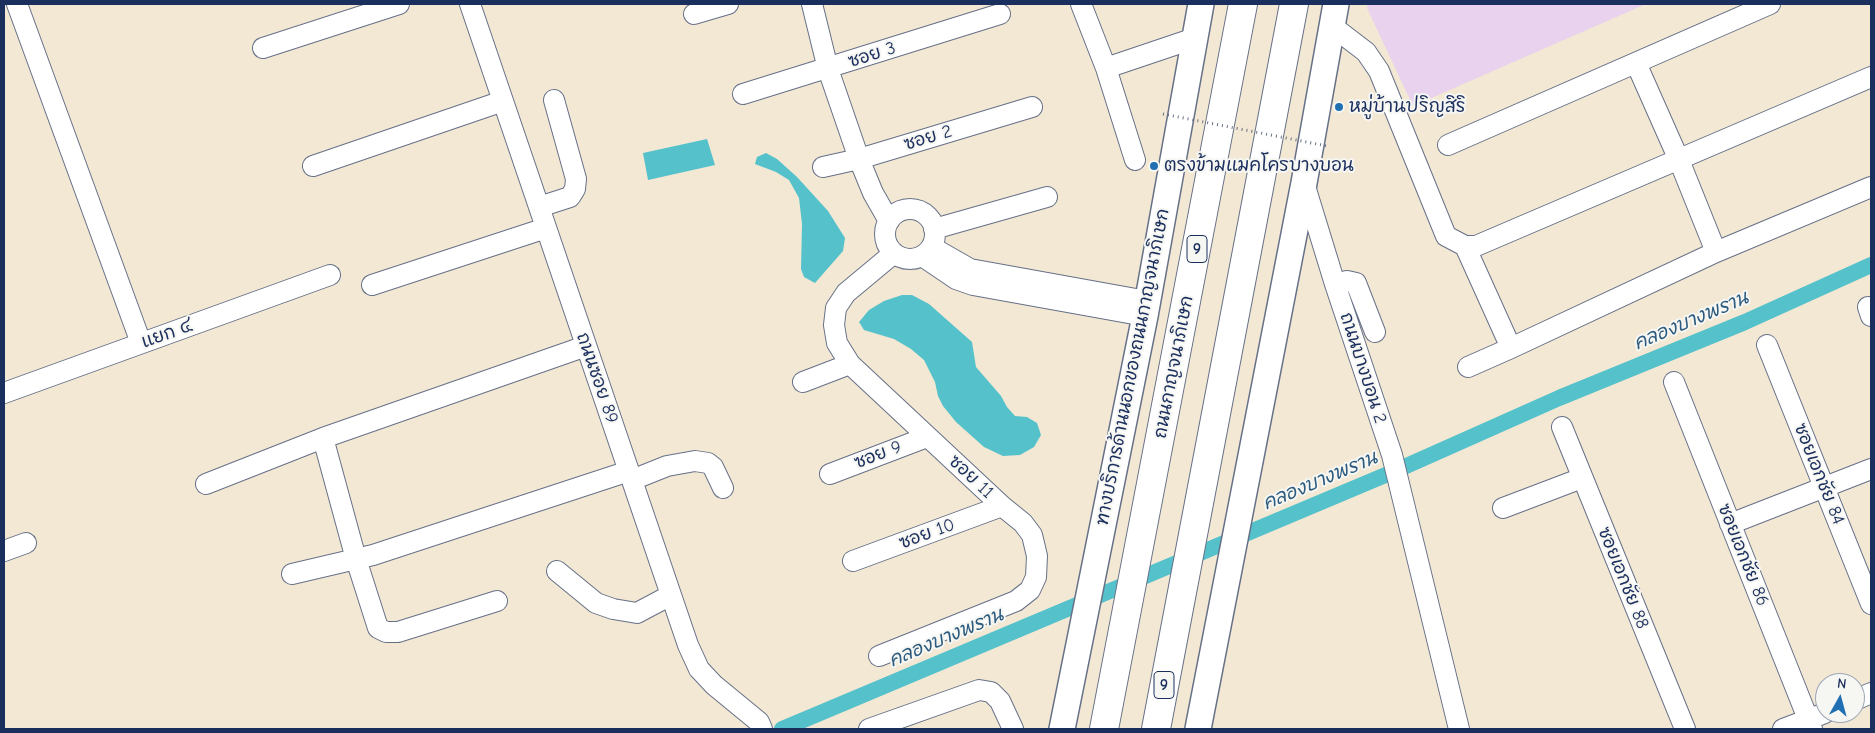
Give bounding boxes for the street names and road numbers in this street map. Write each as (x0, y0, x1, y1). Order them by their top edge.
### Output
street label: ซอย 3 (846, 37, 898, 73)
street label: ซอย 2 (901, 121, 955, 155)
street label: ทางบริการด้านนอกของถนนกาญจนาภิเษก (1092, 207, 1174, 527)
road number: 9 (1187, 235, 1207, 262)
street label: ถนนกาญจนาภิเษก (1150, 294, 1198, 440)
street label: ถนนบางบอน 2 (1335, 310, 1391, 426)
street label: แยก ๔ (138, 315, 196, 353)
street label: ถนนซอย 89 (571, 330, 623, 426)
street label: ซอยเอกชัย 84 (1789, 420, 1849, 528)
street label: ซอย 9 (851, 436, 905, 474)
street label: ซอย 11 (944, 451, 998, 503)
street label: ซอยเอกชัย 86 (1713, 501, 1773, 609)
street label: ซอย 10 (896, 514, 958, 554)
street label: ซอยเอกชัย 88 (1593, 524, 1653, 632)
road number: 9 (1154, 672, 1174, 698)

